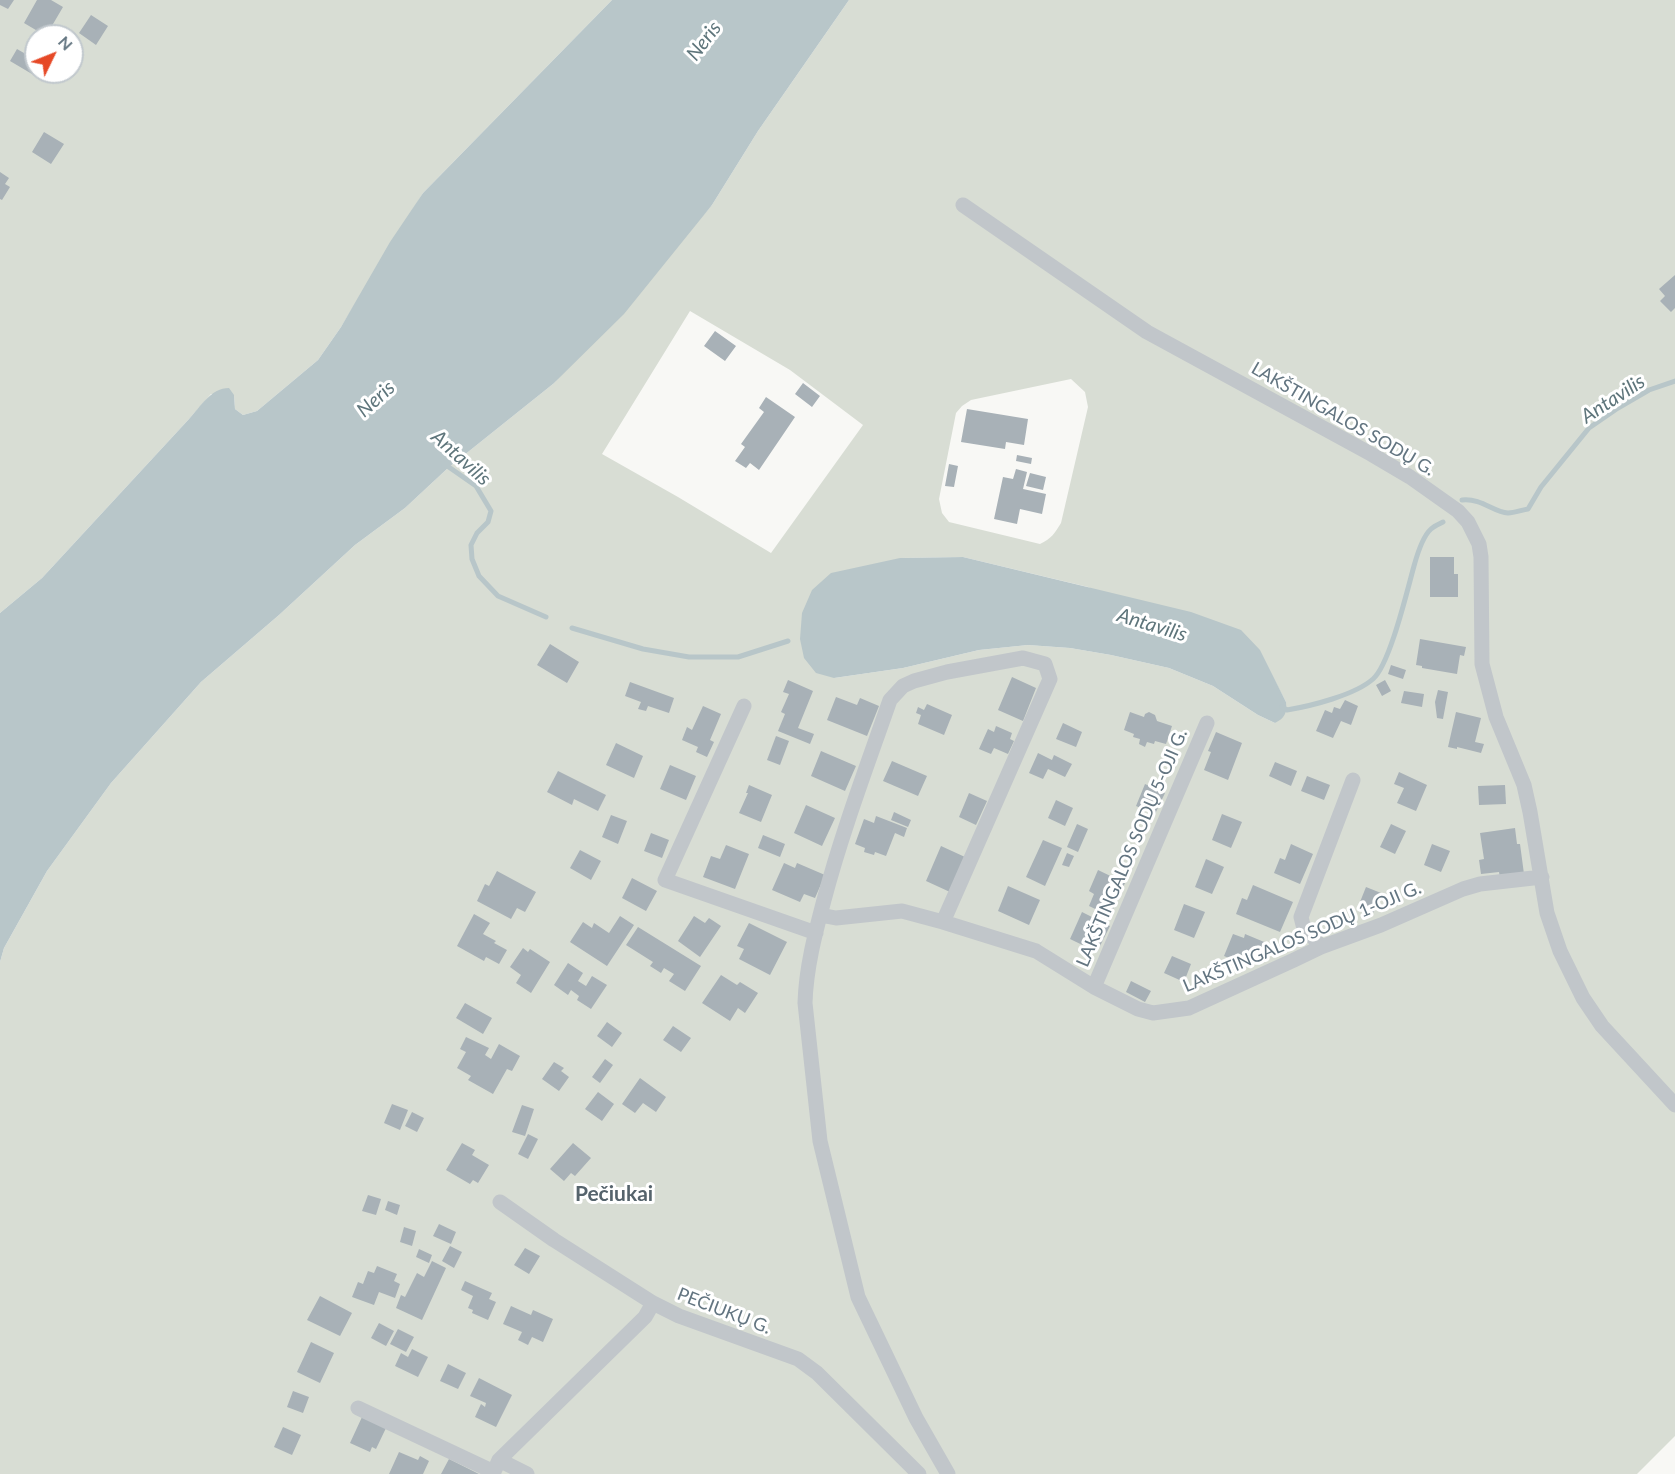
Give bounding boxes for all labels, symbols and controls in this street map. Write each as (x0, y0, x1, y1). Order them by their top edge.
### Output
water label: Neris (682, 17, 726, 65)
north arrow (24, 24, 84, 84)
text: N (55, 32, 77, 54)
street label: LAKŠTINGALOS SODŲ G. (1247, 358, 1439, 480)
water label: Antavilis (1576, 369, 1650, 429)
water label: Neris (352, 376, 400, 422)
water label: Antavilis (426, 425, 496, 491)
water label: Antavilis (1114, 603, 1190, 647)
street label: LAKŠTINGALOS SODŲ 5-OJI G. (1072, 726, 1192, 970)
street label: LAKŠTINGALOS SODŲ 1-OJI G. (1180, 877, 1424, 997)
district label: Pečiukai (575, 1181, 653, 1207)
street label: PEČIUKŲ G. (674, 1283, 774, 1339)

